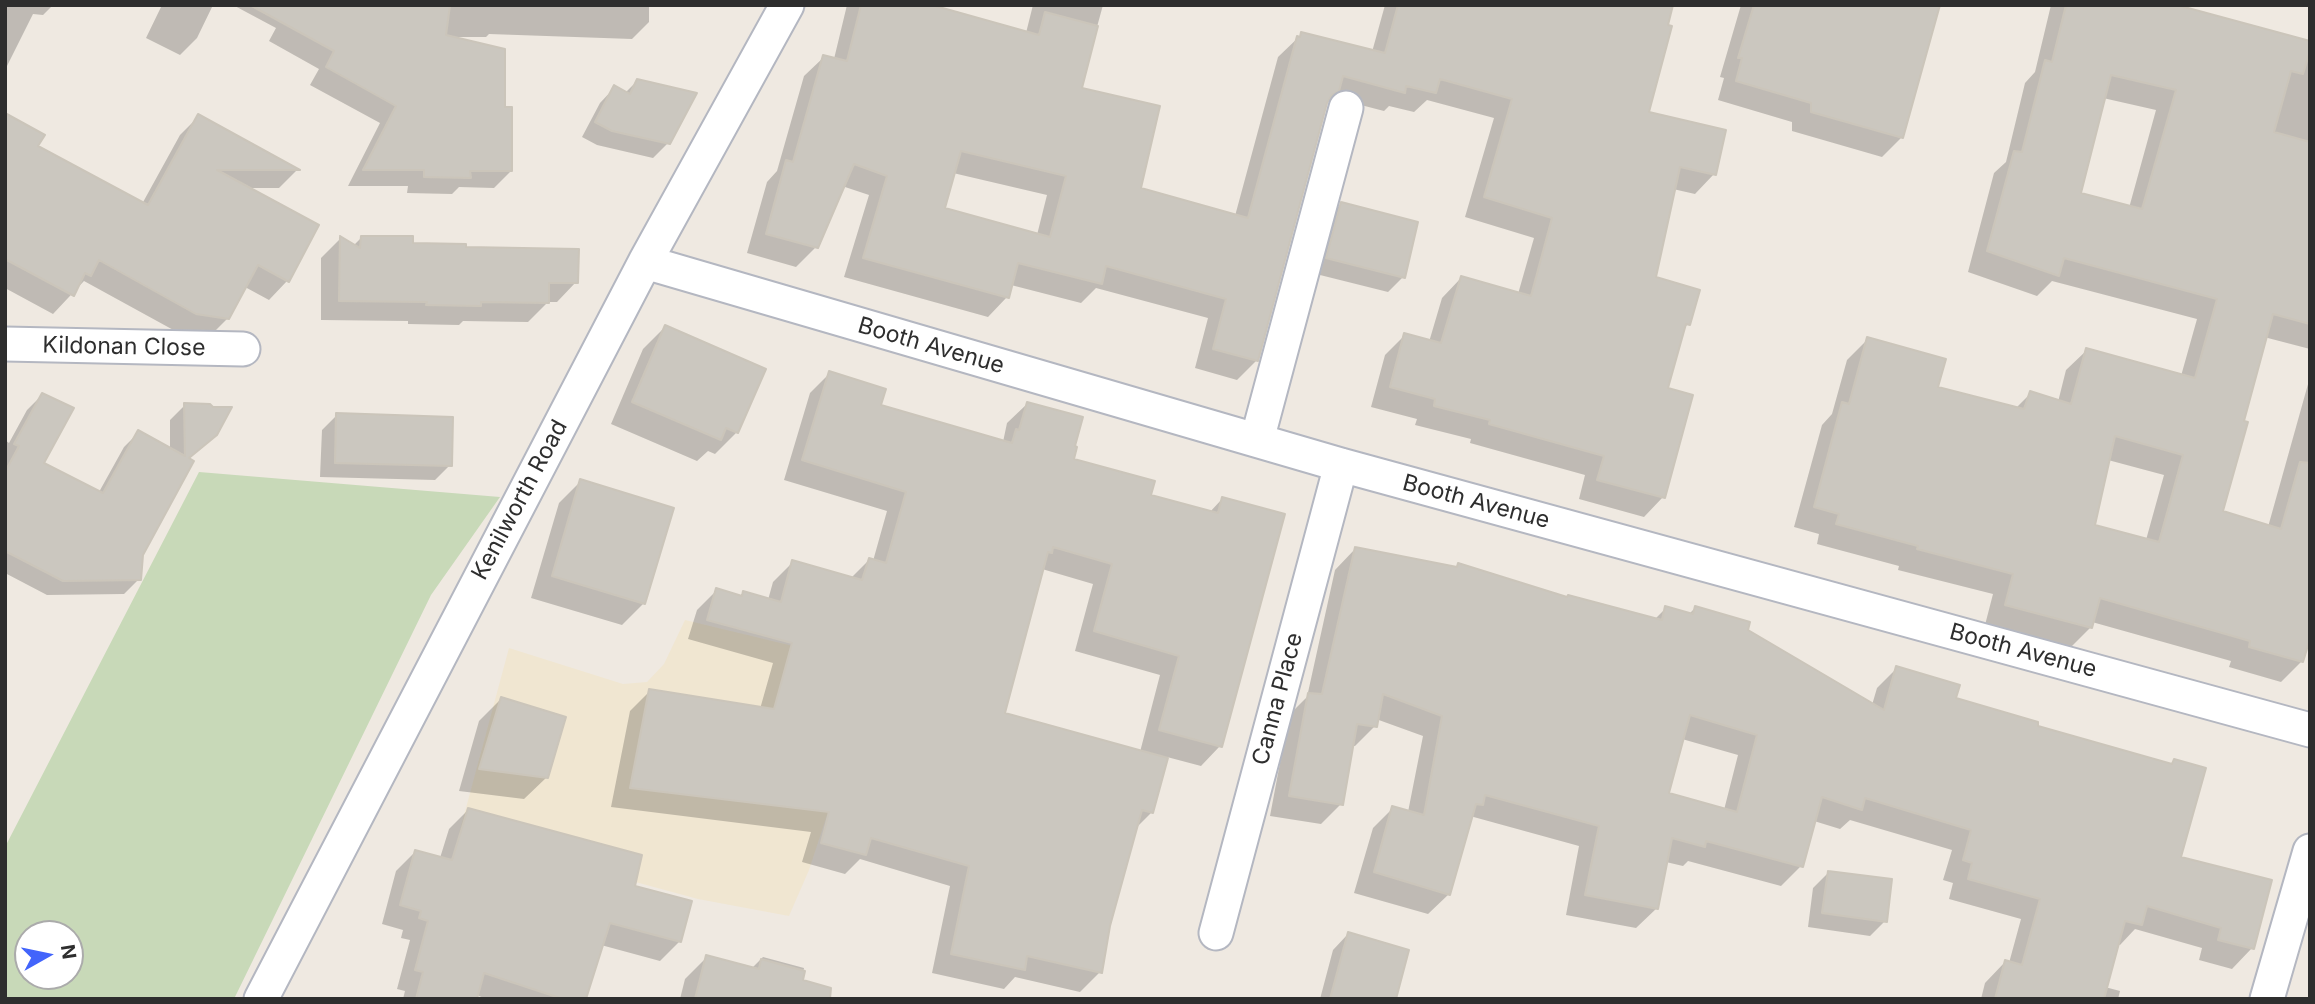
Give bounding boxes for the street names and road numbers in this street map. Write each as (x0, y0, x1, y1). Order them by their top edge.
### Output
street label: Booth Avenue (855, 312, 1007, 380)
street label: Kildonan Close (42, 332, 206, 362)
street label: Kenilworth Road (466, 415, 574, 585)
street label: Booth Avenue (1399, 469, 1553, 535)
street label: Booth Avenue (1946, 618, 2100, 684)
street label: Canna Place (1247, 630, 1309, 768)

